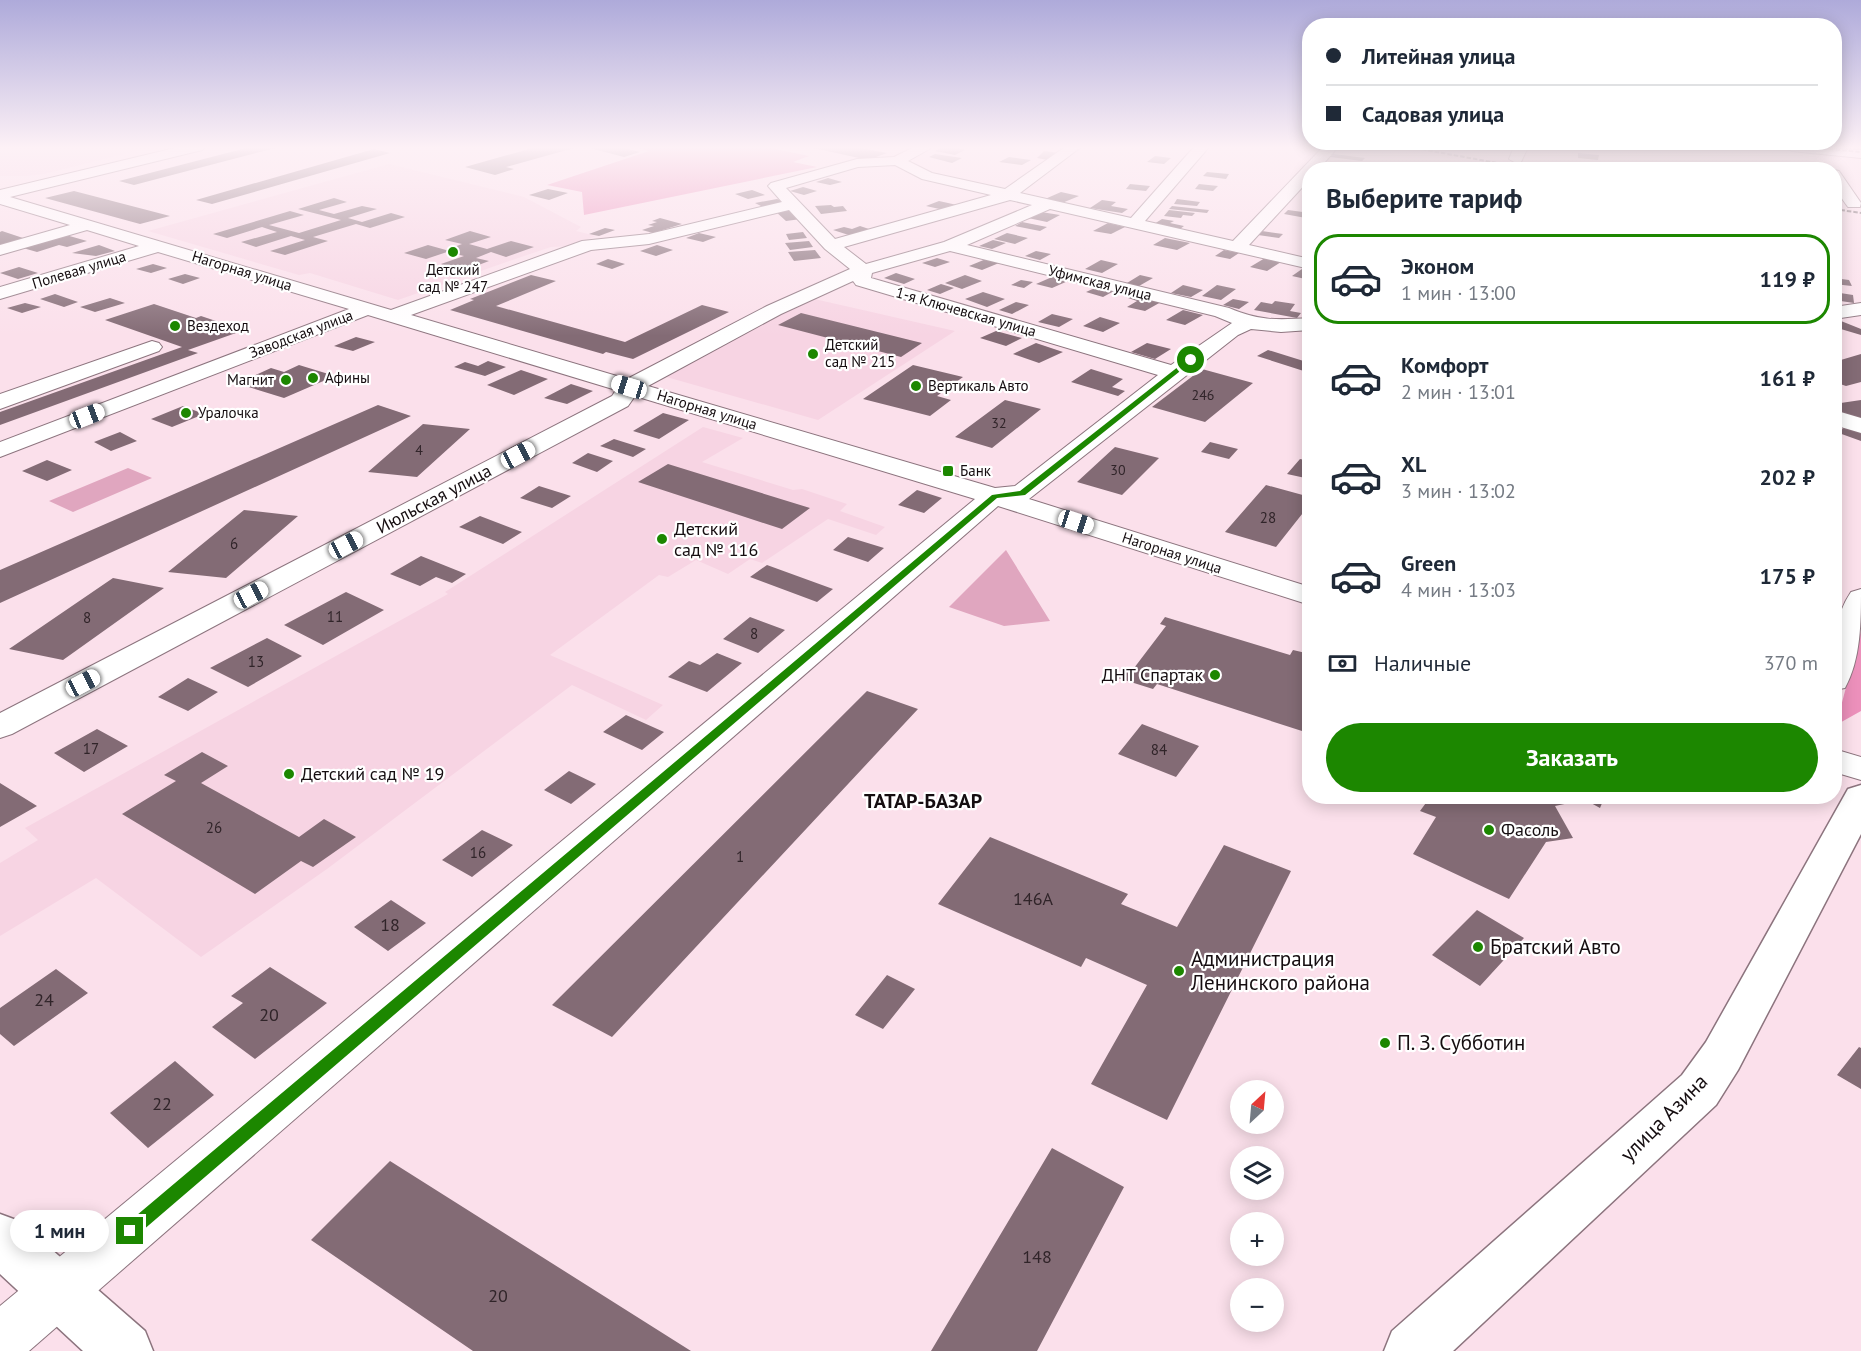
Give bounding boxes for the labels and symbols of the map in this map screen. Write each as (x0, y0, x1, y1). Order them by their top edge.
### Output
marker: Детский сад № 247 (446, 245, 460, 259)
street label: Полевая улица (30, 246, 128, 293)
street label: Нагорная улица (190, 246, 295, 295)
place label: Детский сад № 247 (418, 260, 488, 296)
street label: Уфимская улица (1046, 260, 1154, 305)
street label: 1-я Ключевская улица (894, 282, 1039, 341)
street label: Заводская улица (246, 305, 355, 362)
place label: Вездеход (187, 316, 249, 335)
marker: Вездеход (168, 319, 182, 333)
place label: Детский сад № 215 (825, 335, 895, 371)
route start (1177, 346, 1204, 373)
marker: Детский сад № 215 (806, 347, 820, 361)
place label: Афины (325, 368, 370, 387)
place label: Магнит (227, 370, 274, 389)
marker: Афины (306, 371, 320, 385)
marker: Магнит (279, 373, 293, 387)
car (609, 373, 649, 401)
place label: Вертикаль Авто (928, 376, 1029, 395)
marker: Вертикаль Авто (909, 379, 923, 393)
street label: Нагорная улица (655, 385, 760, 434)
house number: 246 (1192, 386, 1214, 404)
car (67, 401, 107, 431)
place label: Уралочка (198, 403, 259, 422)
marker: Уралочка (179, 406, 193, 420)
house number: 32 (991, 414, 1007, 432)
car (498, 439, 538, 471)
house number: 4 (415, 441, 423, 459)
street label: Июльская улица (372, 459, 495, 539)
place label: Банк (960, 461, 992, 480)
house number: 30 (1110, 461, 1126, 479)
marker: Банк (941, 464, 955, 478)
car (1056, 508, 1096, 536)
house number: 28 (1260, 508, 1276, 527)
place label: Детский сад № 116 (674, 517, 758, 561)
street label: Нагорная улица (1120, 527, 1224, 578)
car (326, 529, 366, 561)
marker: Детский сад № 116 (655, 532, 669, 546)
house number: 6 (230, 534, 238, 553)
car (231, 579, 271, 611)
house number: 11 (327, 607, 343, 626)
house number: 8 (83, 608, 91, 627)
house number: 8 (750, 624, 758, 643)
house number: 13 (248, 652, 264, 671)
place label: ДНТ Спартак (1102, 663, 1203, 686)
car (63, 667, 103, 699)
marker: ДНТ Спартак (1208, 668, 1222, 682)
house number: 17 (83, 739, 99, 758)
house number: 84 (1151, 740, 1167, 759)
place label: Детский сад № 19 (301, 762, 444, 785)
marker: Детский сад № 19 (282, 767, 296, 781)
district label: ТАТАР-БАЗАР (864, 788, 982, 814)
house number: 26 (206, 818, 222, 837)
place label: Фасоль (1501, 818, 1559, 841)
marker: Фасоль (1482, 823, 1496, 837)
house number: 16 (470, 843, 486, 862)
house number: 1 (736, 847, 744, 866)
house number: 146А (1013, 887, 1053, 910)
house number: 18 (380, 913, 400, 936)
place label: Братский Авто (1490, 933, 1621, 960)
marker: Братский Авто (1471, 940, 1485, 954)
place label: Администрация Ленинского района (1190, 945, 1370, 996)
marker: Администрация Ленинского района (1172, 964, 1186, 978)
house number: 24 (34, 988, 54, 1011)
house number: 20 (259, 1003, 279, 1026)
place label: П. З. Субботин (1397, 1029, 1525, 1056)
marker: П. З. Субботин (1378, 1036, 1392, 1050)
street label: улица Азина (1614, 1068, 1713, 1167)
north arrow (1230, 1080, 1284, 1134)
house number: 22 (152, 1092, 172, 1115)
callout: 1 мин (10, 1210, 109, 1252)
route end (116, 1217, 143, 1244)
house number: 148 (1022, 1245, 1052, 1268)
house number: 20 (488, 1284, 508, 1307)

